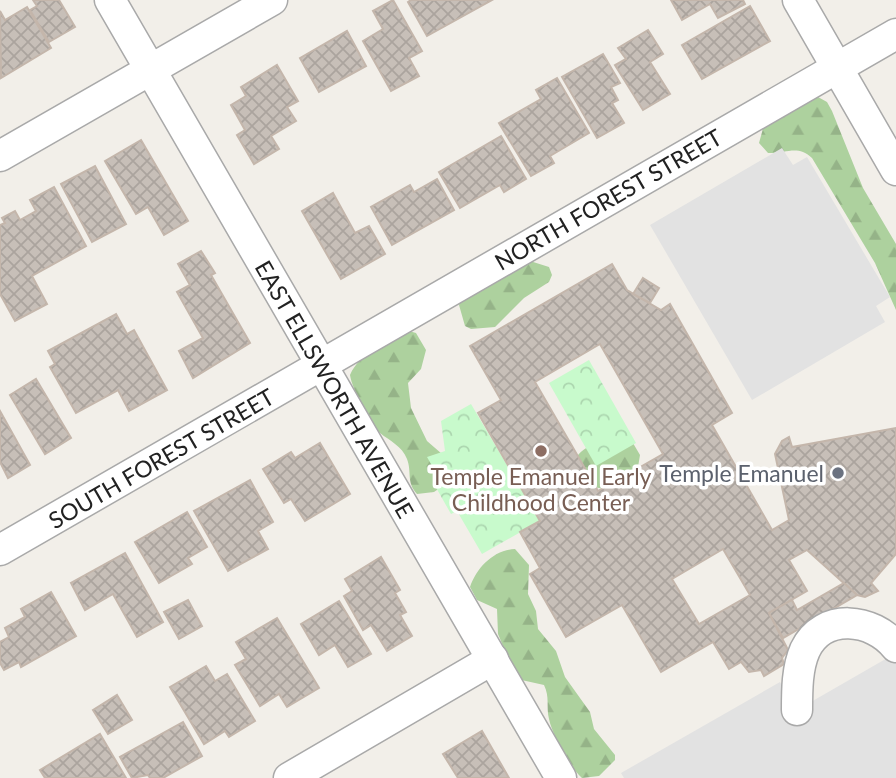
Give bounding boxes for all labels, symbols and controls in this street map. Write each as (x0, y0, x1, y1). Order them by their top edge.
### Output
street label: NORTH FOREST STREET (489, 122, 727, 276)
street label: EAST ELLSWORTH AVENUE (250, 255, 420, 523)
street label: SOUTH FOREST STREET (43, 382, 279, 534)
marker: Temple Emanuel Early Childhood Center (533, 443, 549, 459)
place label: Temple Emanuel (659, 459, 824, 487)
place label: Temple Emanuel Early Childhood Center (431, 462, 652, 516)
marker: Temple Emanuel (830, 465, 846, 481)

